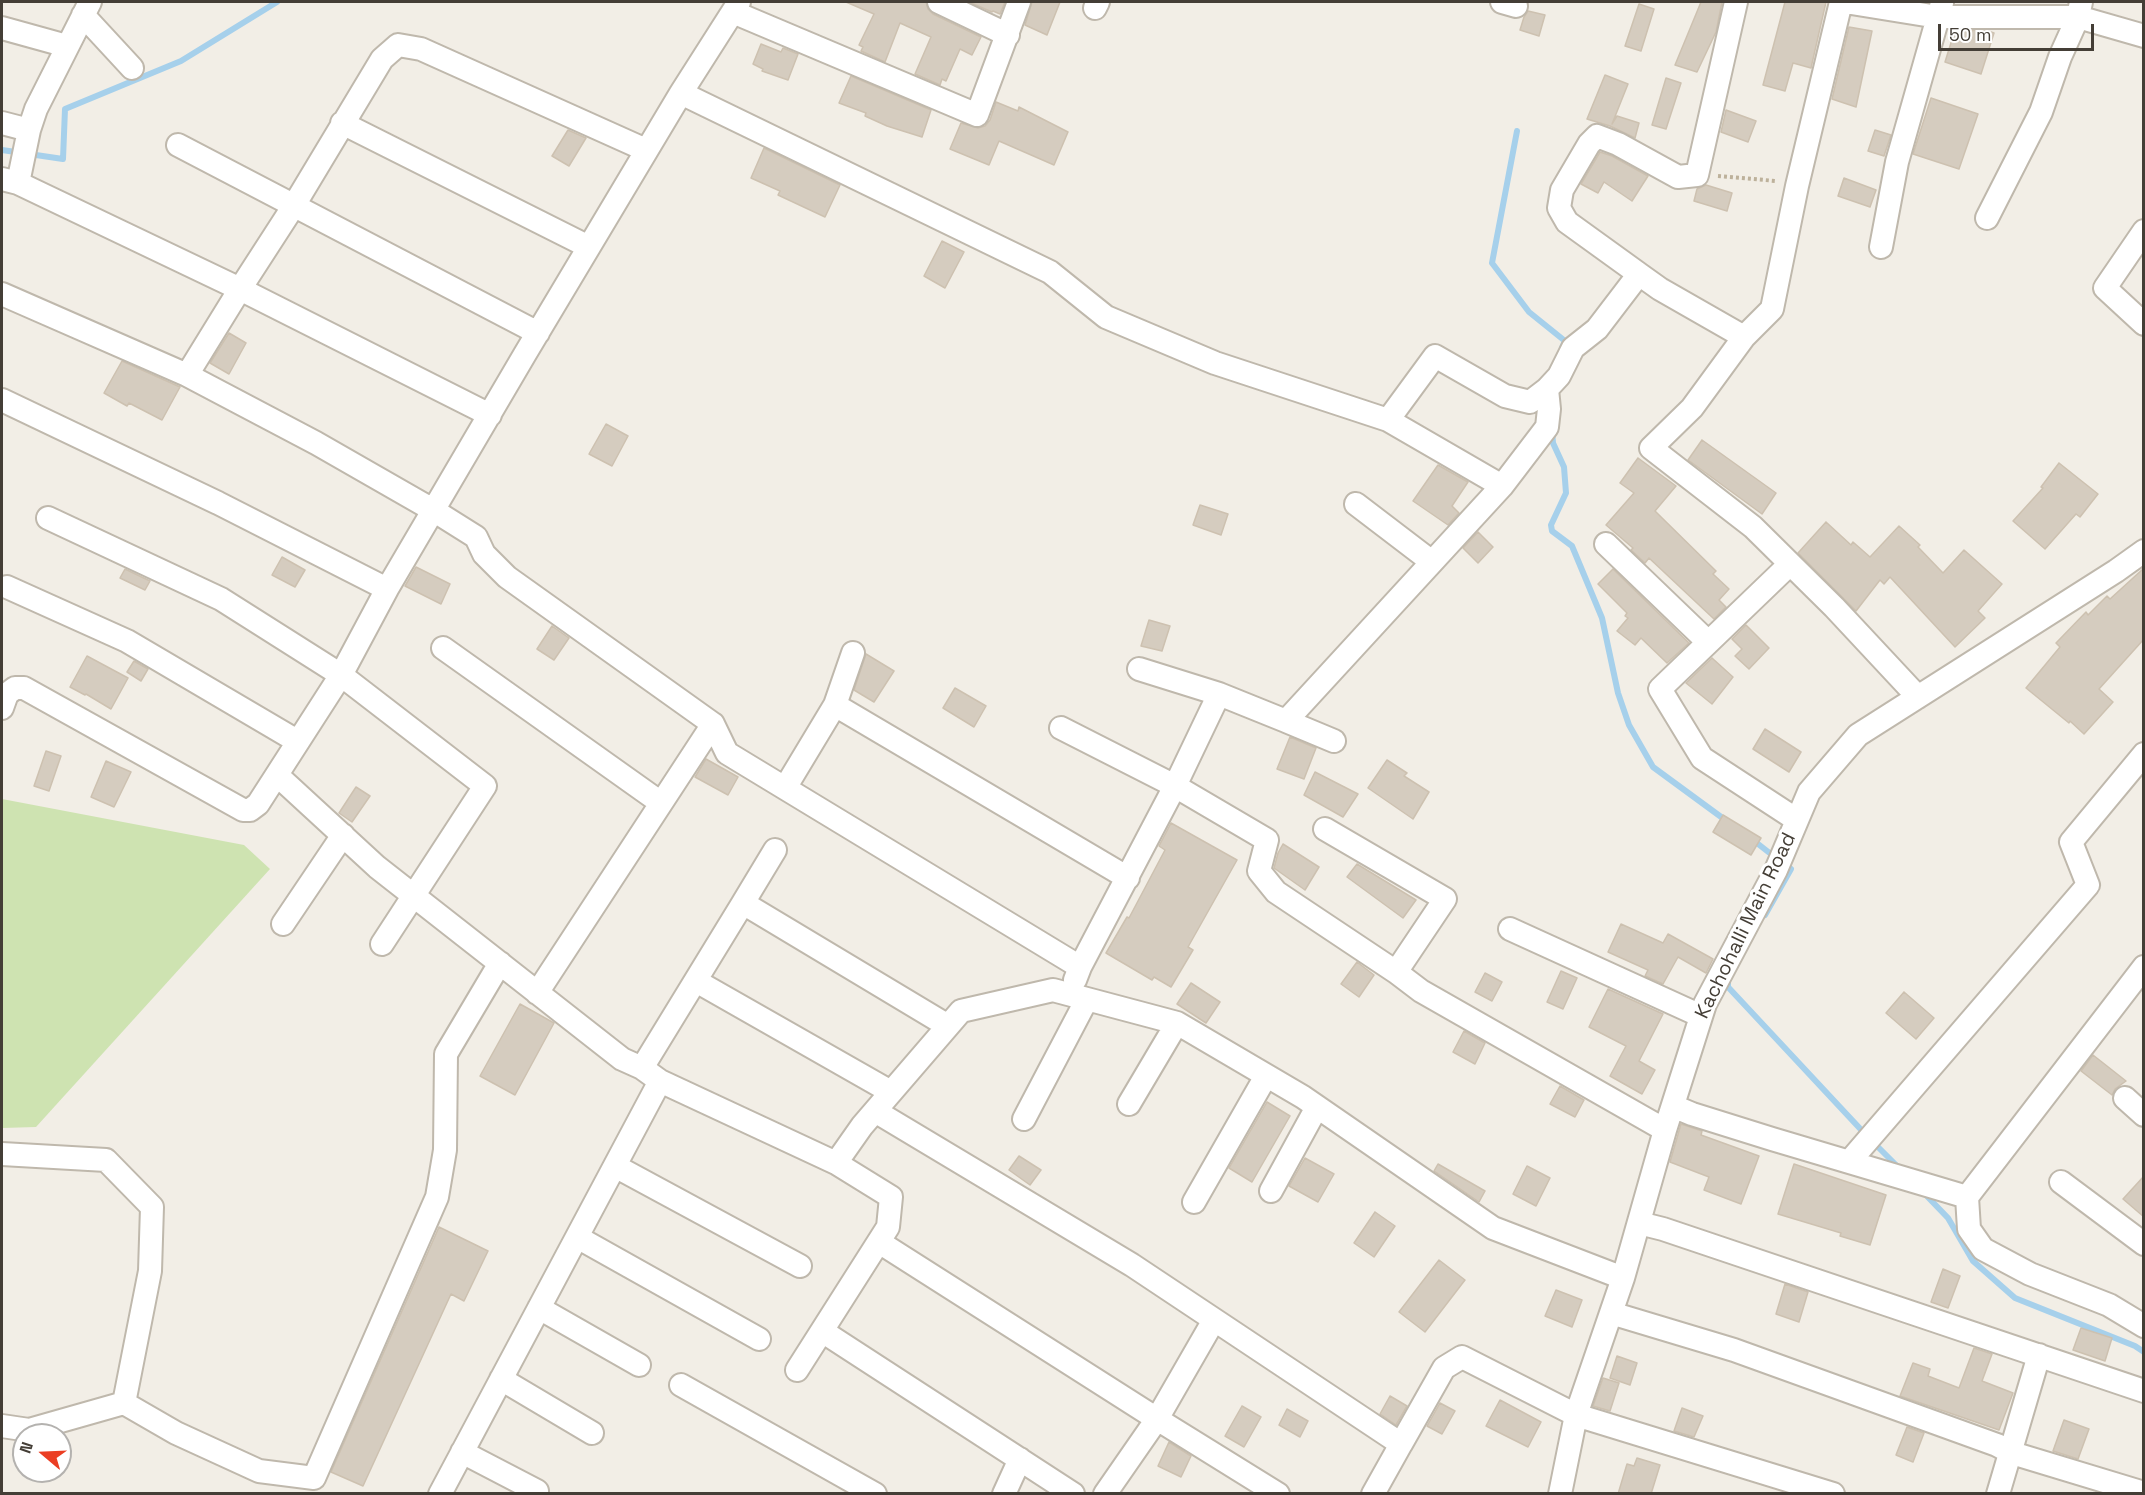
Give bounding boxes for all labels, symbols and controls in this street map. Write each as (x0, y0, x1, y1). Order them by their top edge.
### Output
scale bar (1941, 12, 2097, 50)
text: 50 m (1949, 23, 1991, 46)
street label: Kachohalli Main Road (1691, 829, 1801, 1023)
north arrow (12, 1423, 72, 1483)
text: N (15, 1439, 38, 1456)

